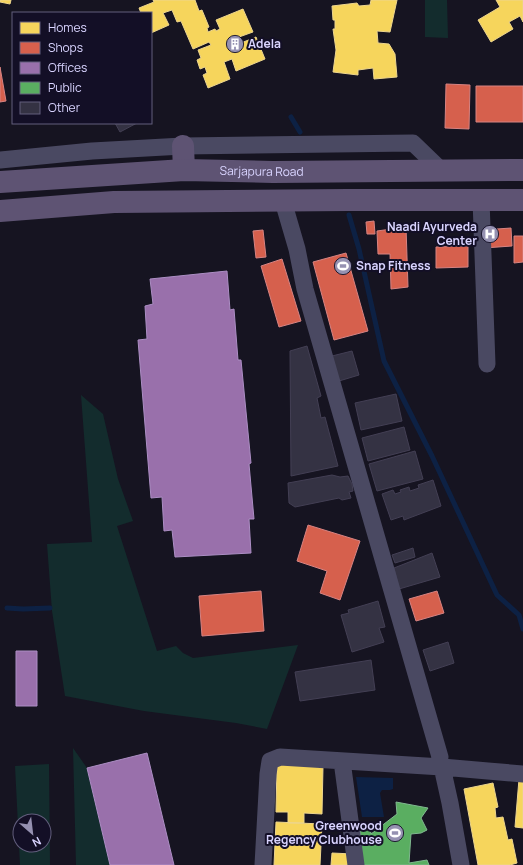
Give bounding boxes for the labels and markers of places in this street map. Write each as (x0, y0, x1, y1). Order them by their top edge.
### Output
building icon: Adela (225, 34, 245, 54)
place label: Adela (248, 35, 281, 52)
place label: Naadi Ayurveda Center (387, 218, 477, 249)
hospital icon: Naadi Ayurveda Center (480, 224, 500, 244)
sports icon: Snap Fitness (333, 256, 353, 276)
place label: Snap Fitness (356, 257, 431, 274)
place label: Greenwood Regency Clubhouse (266, 817, 382, 848)
sports icon: Greenwood Regency Clubhouse (385, 823, 405, 843)

